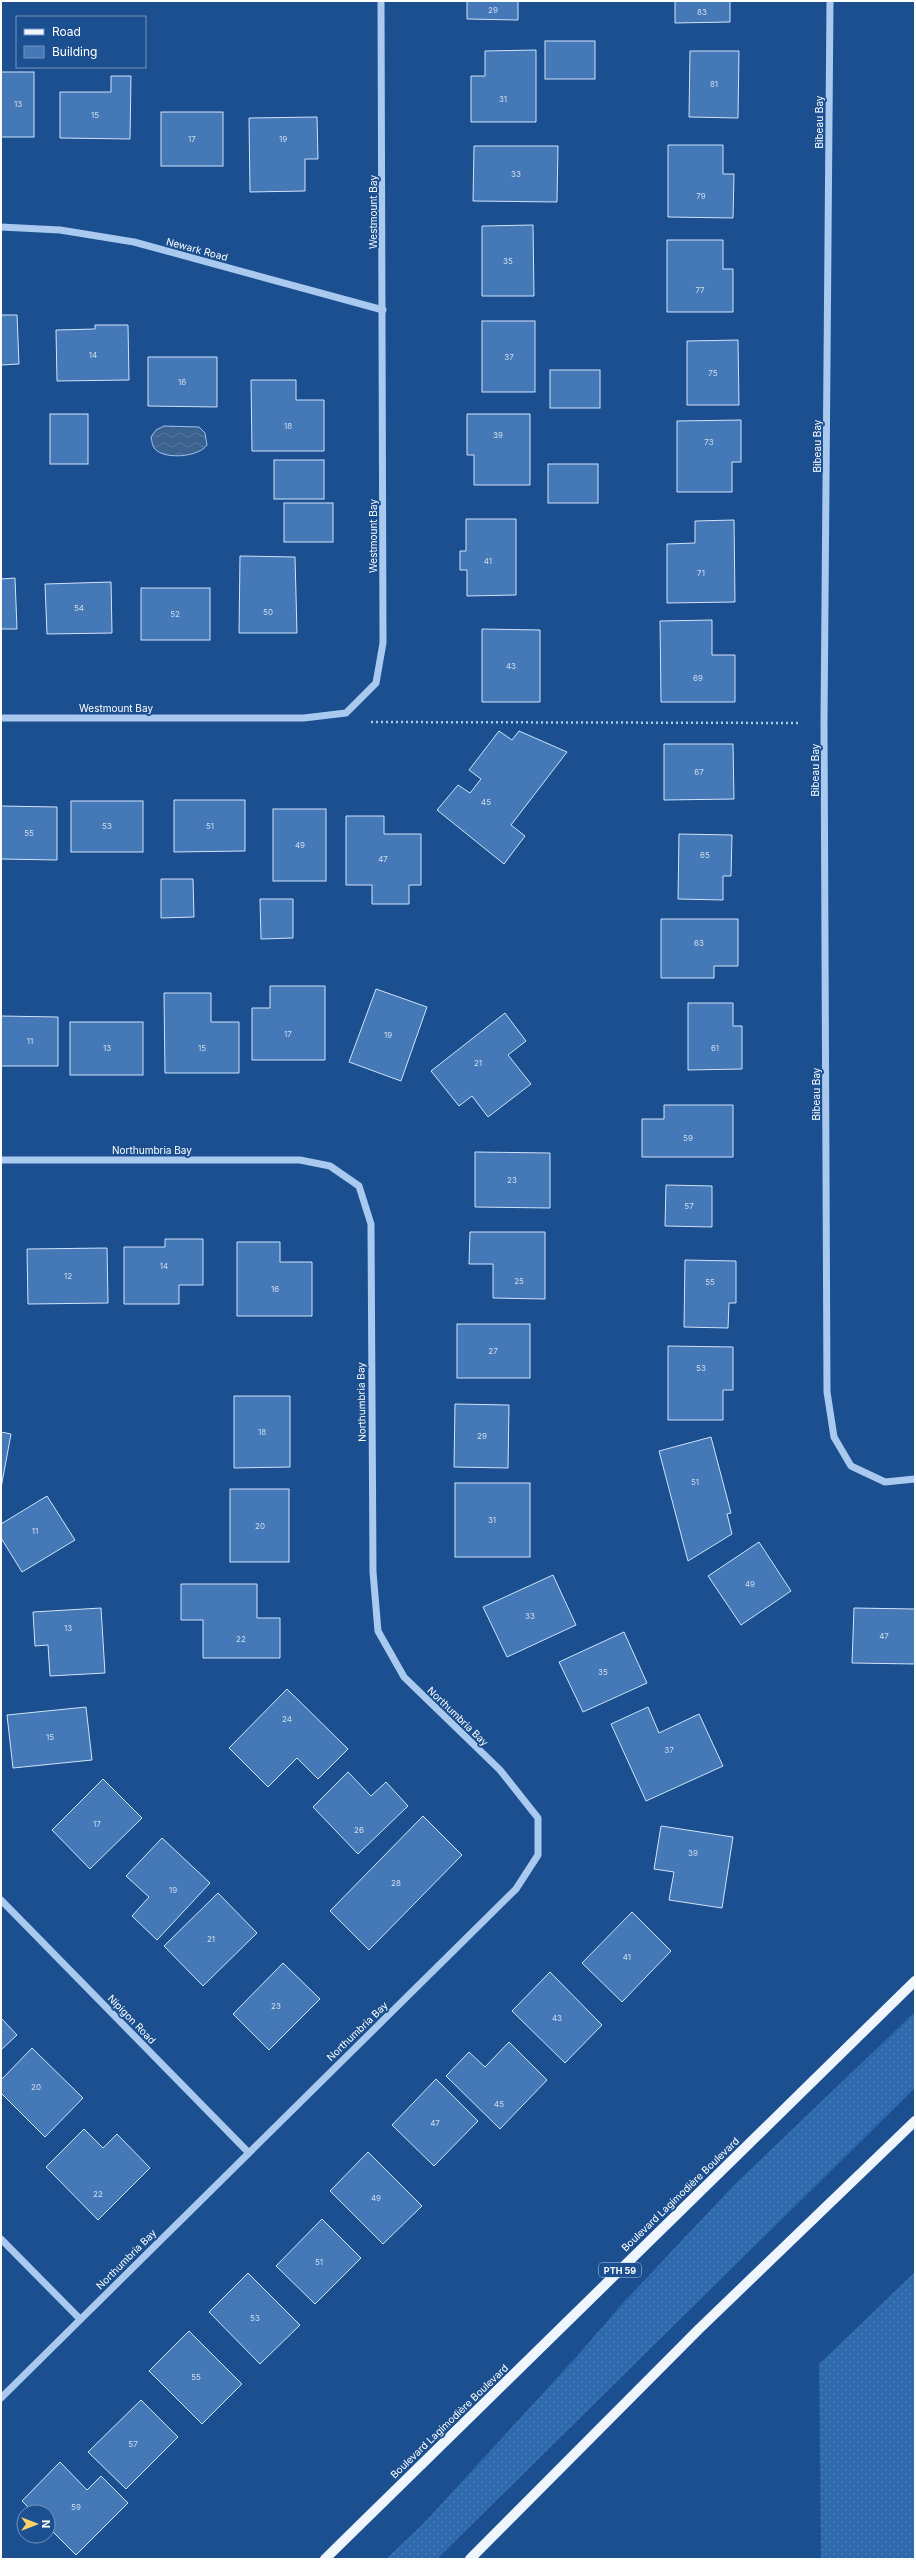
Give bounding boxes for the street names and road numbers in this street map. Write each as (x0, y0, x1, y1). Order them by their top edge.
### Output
street label: Bibeau Bay (813, 95, 825, 149)
street label: Westmount Bay (367, 175, 379, 249)
street label: Newark Road (165, 235, 229, 263)
street label: Bibeau Bay (811, 419, 823, 473)
street label: Westmount Bay (367, 499, 379, 573)
street label: Westmount Bay (79, 702, 153, 714)
street label: Bibeau Bay (809, 743, 821, 797)
street label: Bibeau Bay (810, 1067, 822, 1121)
street label: Northumbria Bay (112, 1144, 192, 1156)
street label: Northumbria Bay (354, 1362, 368, 1442)
street label: Northumbria Bay (425, 1684, 491, 1748)
street label: Nipigon Road (106, 1992, 158, 2046)
street label: Northumbria Bay (324, 1999, 390, 2063)
street label: Boulevard Lagimodière Boulevard (619, 2135, 741, 2253)
street label: Northumbria Bay (94, 2226, 159, 2291)
road number: PTH 59 (599, 2263, 641, 2277)
street label: Boulevard Lagimodière Boulevard (388, 2362, 510, 2480)

